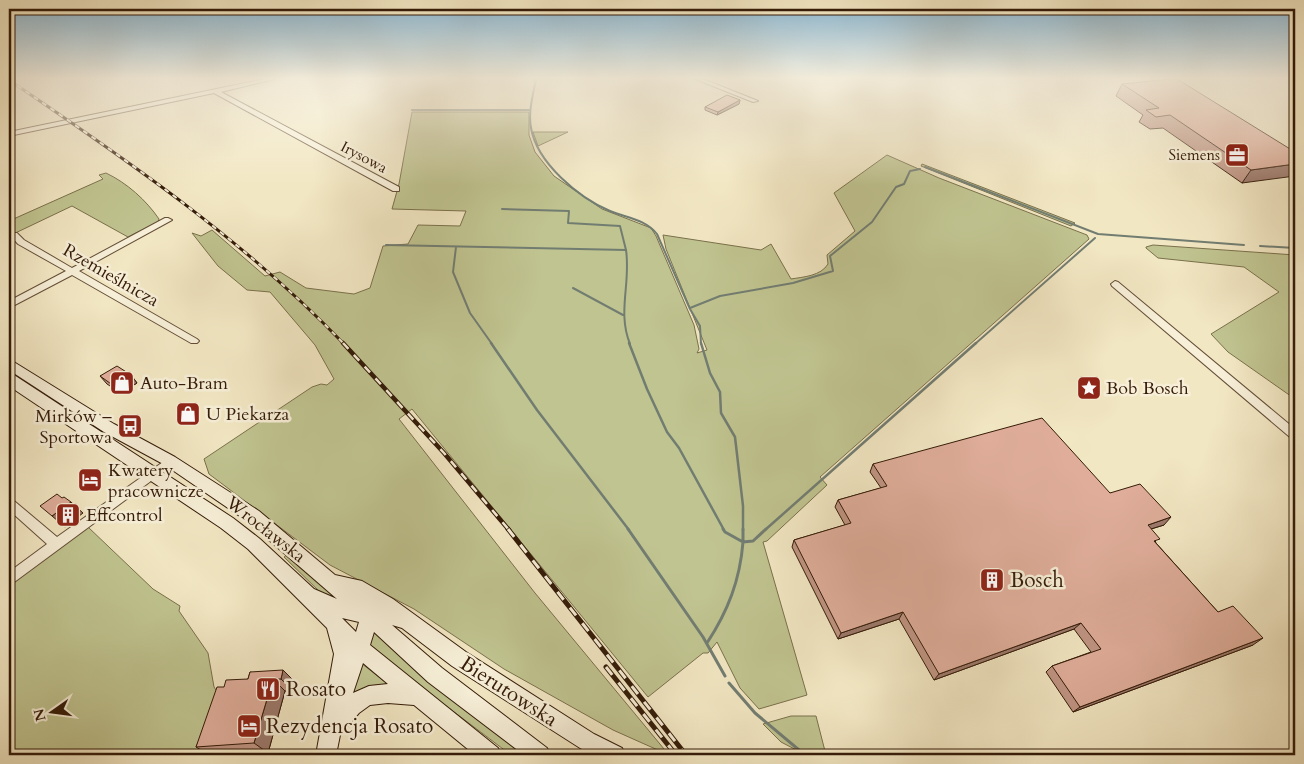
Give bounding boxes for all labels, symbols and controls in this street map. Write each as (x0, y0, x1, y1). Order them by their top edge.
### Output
street label: Irysowa (337, 136, 391, 178)
office icon: Siemens (1224, 142, 1250, 168)
place label: Siemens (1168, 145, 1220, 165)
street label: Rzemieślnicza (58, 238, 164, 313)
shop icon: Auto-Bram (109, 370, 135, 396)
place label: Auto-Bram (140, 371, 229, 396)
place icon: Bob Bosch (1076, 375, 1102, 401)
place label: Bob Bosch (1106, 376, 1189, 401)
shop icon: U Piekarza (175, 401, 201, 427)
place label: U Piekarza (206, 402, 289, 427)
place label: Mirków – Sportowa (35, 404, 112, 450)
bus stop icon: Mirków – Sportowa (117, 413, 143, 439)
place label: Kwatery pracownicze (108, 458, 204, 504)
hotel icon: Kwatery pracownicze (77, 467, 103, 493)
street label: Wrocławska (220, 490, 311, 569)
building icon: Effcontrol (55, 502, 81, 528)
place label: Effcontrol (86, 503, 163, 528)
place label: Bosch (1010, 566, 1064, 595)
building icon: Bosch (979, 567, 1005, 593)
street label: Bierutowska (454, 649, 563, 734)
place label: Rosato (286, 675, 346, 704)
restaurant icon: Rosato (255, 676, 281, 702)
north arrow (28, 686, 78, 736)
text: N (29, 707, 51, 723)
place label: Rezydencja Rosato (266, 712, 433, 741)
hotel icon: Rezydencja Rosato (236, 713, 262, 739)

